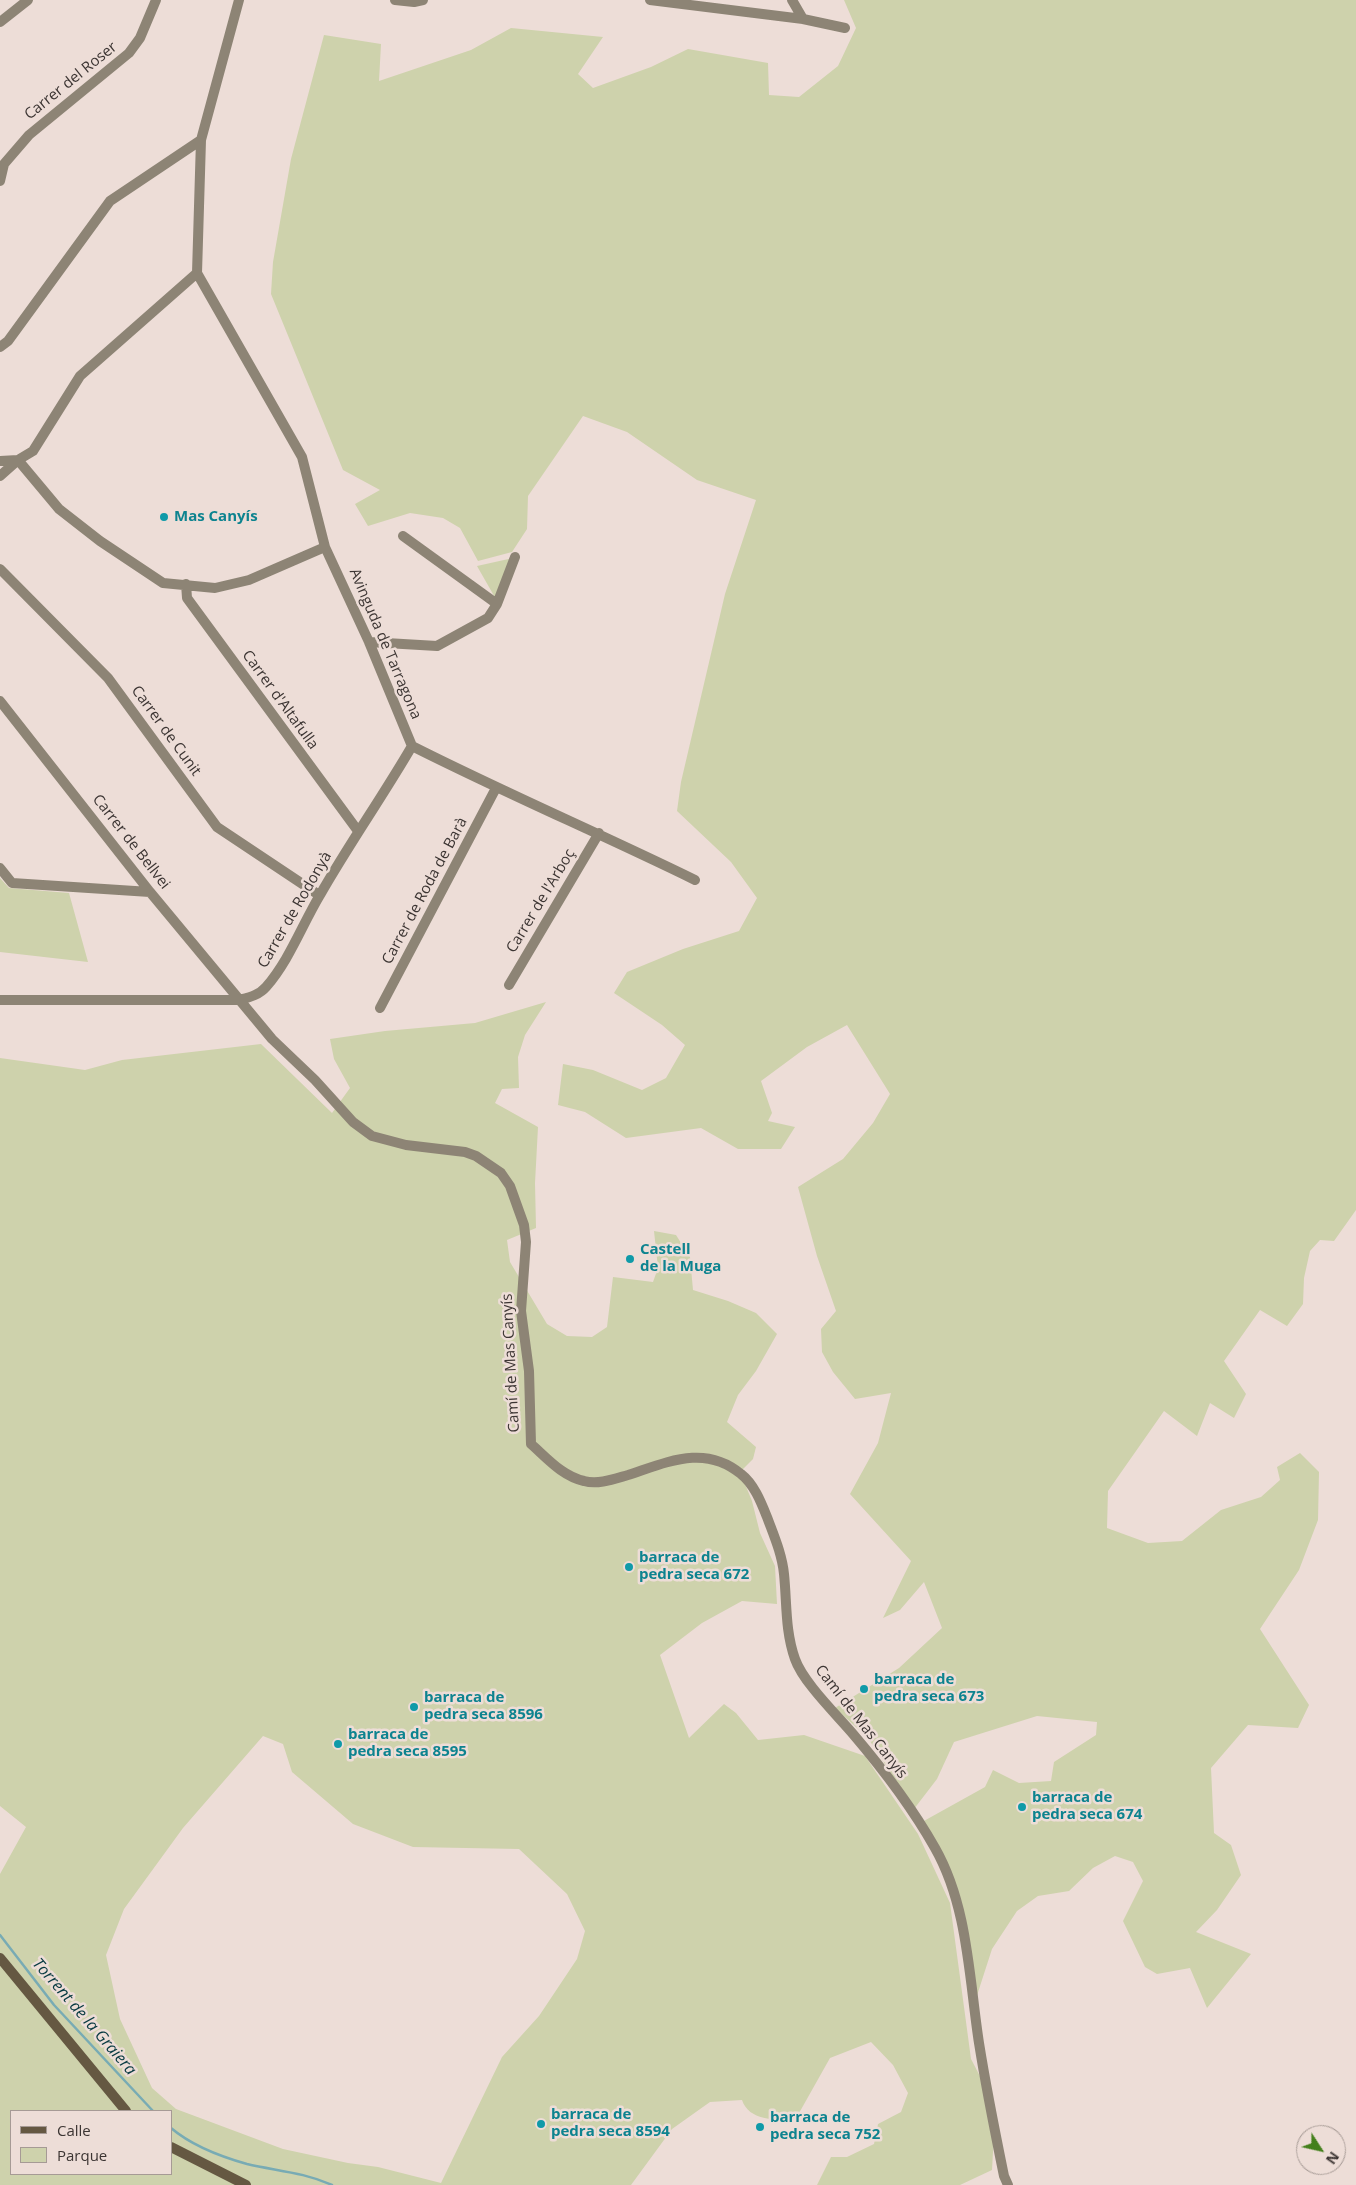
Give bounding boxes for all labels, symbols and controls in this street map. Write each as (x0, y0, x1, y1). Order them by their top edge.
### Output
street label: Carrer del Roser (21, 38, 121, 124)
place label: Mas Canyís (174, 508, 258, 526)
marker: Mas Canyís (158, 511, 170, 523)
street label: Avinguda de Tarragona (345, 566, 425, 722)
street label: Carrer d'Altafulla (238, 647, 322, 753)
street label: Carrer de Cunit (127, 682, 205, 780)
street label: Carrer de Bellvei (88, 791, 174, 893)
street label: Carrer de Roda de Barà (379, 815, 471, 967)
street label: Carrer de l'Arboç (503, 846, 579, 956)
street label: Carrer de Rodonyà (254, 849, 336, 971)
place label: Castell de la Muga (640, 1241, 721, 1276)
marker: Castell de la Muga (624, 1253, 636, 1265)
street label: Camí de Mas Canyís (498, 1293, 524, 1433)
place label: barraca de pedra seca 672 (639, 1549, 749, 1584)
marker: barraca de pedra seca 672 (623, 1561, 635, 1573)
street label: Camí de Mas Canyís (811, 1662, 911, 1782)
place label: barraca de pedra seca 673 (874, 1671, 984, 1706)
marker: barraca de pedra seca 673 (858, 1683, 870, 1695)
place label: barraca de pedra seca 8596 (424, 1689, 543, 1724)
marker: barraca de pedra seca 8596 (408, 1701, 420, 1713)
place label: barraca de pedra seca 8595 (348, 1726, 467, 1761)
marker: barraca de pedra seca 8595 (332, 1738, 344, 1750)
place label: barraca de pedra seca 674 (1032, 1789, 1142, 1824)
marker: barraca de pedra seca 674 (1016, 1801, 1028, 1813)
water label: Torrent de la Graiera (28, 1955, 140, 2079)
place label: barraca de pedra seca 8594 (551, 2106, 670, 2141)
place label: barraca de pedra seca 752 (770, 2109, 880, 2144)
legend (10, 2110, 172, 2175)
marker: barraca de pedra seca 8594 (535, 2118, 547, 2130)
text: Calle (57, 2120, 91, 2140)
marker: barraca de pedra seca 752 (754, 2121, 766, 2133)
north arrow (1296, 2125, 1346, 2175)
text: Parque (57, 2145, 107, 2165)
text: N (1322, 2148, 1344, 2168)

